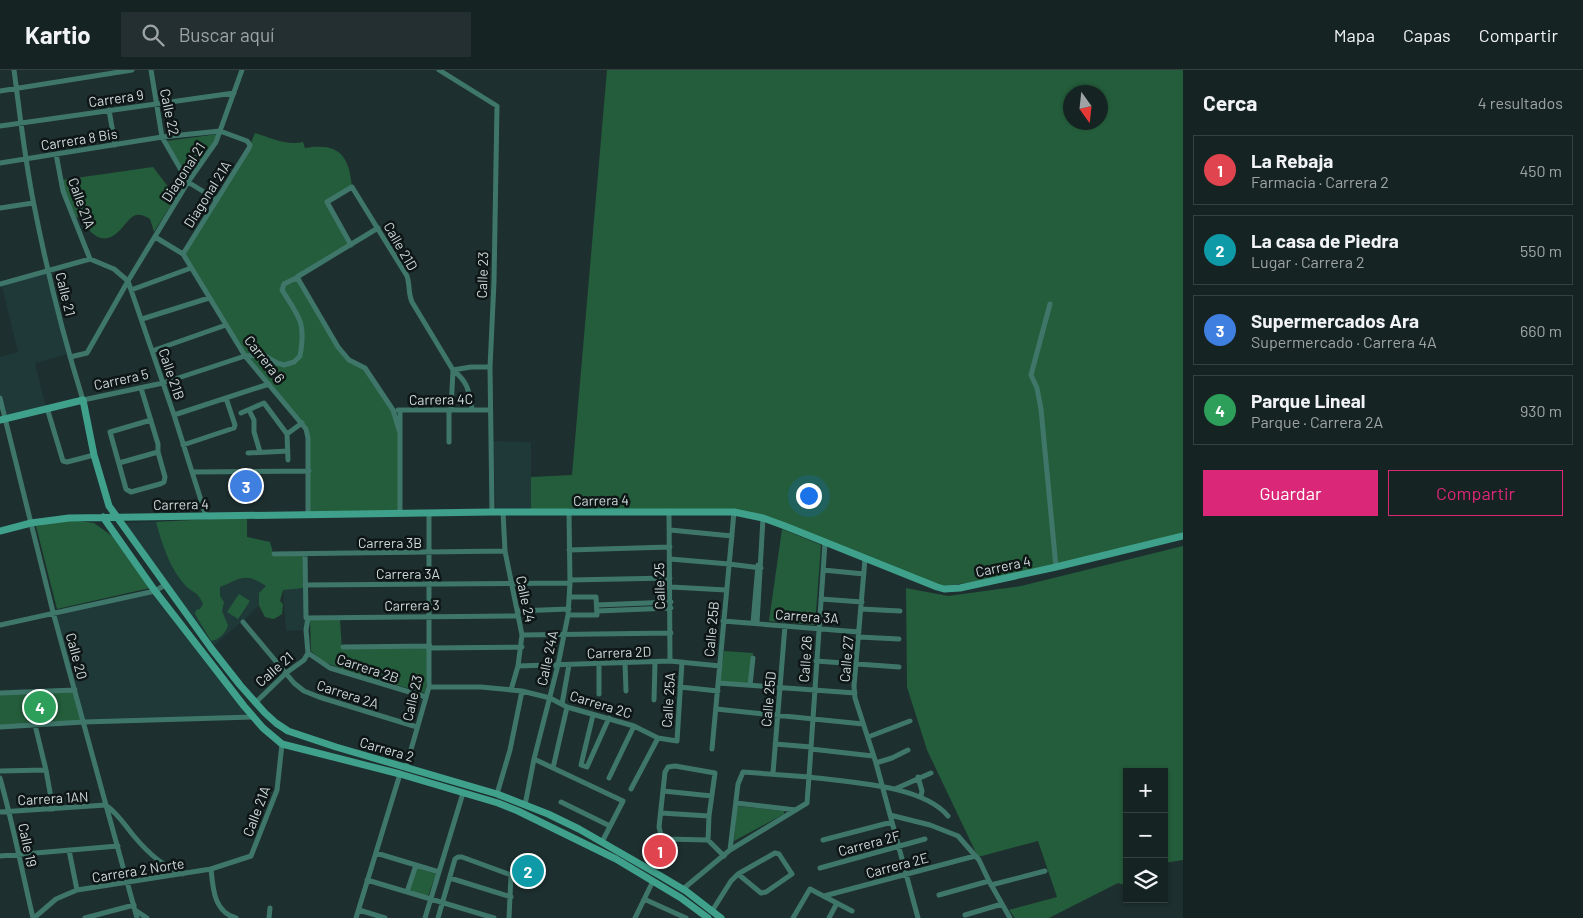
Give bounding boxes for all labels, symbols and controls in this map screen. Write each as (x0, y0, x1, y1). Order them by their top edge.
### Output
search box (121, 12, 471, 57)
text: Kartio (25, 20, 91, 49)
icon: search (139, 21, 167, 49)
text: Buscar aquí (179, 23, 274, 46)
text: Mapa (1334, 24, 1375, 46)
text: Capas (1403, 24, 1451, 46)
text: Compartir (1479, 24, 1558, 46)
north arrow (1063, 85, 1108, 130)
street label: Carrera 9 (87, 86, 145, 110)
street label: Calle 22 (157, 87, 183, 137)
text: Cerca (1203, 90, 1257, 115)
text: 4 resultados (1478, 93, 1563, 112)
street label: Carrera 8 Bis (39, 125, 119, 153)
street label: Diagonal 21 (158, 139, 208, 205)
text: La Rebaja (1251, 149, 1333, 172)
street label: Diagonal 21A (180, 157, 235, 231)
text: 1 (1217, 161, 1223, 180)
text: 450 m (1519, 161, 1562, 180)
text: Farmacia · Carrera 2 (1251, 172, 1389, 191)
street label: Calle 21A (65, 175, 99, 231)
street label: Calle 21D (380, 219, 422, 273)
text: La casa de Piedra (1251, 229, 1399, 252)
text: 2 (1216, 241, 1224, 260)
text: 550 m (1520, 241, 1562, 260)
street label: Calle 23 (473, 251, 491, 299)
text: Lugar · Carrera 2 (1251, 252, 1365, 271)
street label: Calle 21 (52, 270, 80, 318)
text: Supermercados Ara (1251, 309, 1419, 332)
text: 3 (1216, 321, 1224, 340)
text: 660 m (1520, 321, 1562, 340)
street label: Carrera 6 (241, 332, 289, 386)
text: Supermercado · Carrera 4A (1251, 332, 1437, 351)
street label: Calle 21B (155, 346, 189, 402)
street label: Carrera 5 (92, 365, 150, 393)
text: Parque Lineal (1251, 389, 1365, 412)
street label: Carrera 4C (409, 390, 473, 408)
text: 4 (1215, 401, 1225, 420)
text: 930 m (1520, 401, 1562, 420)
text: Parque · Carrera 2A (1251, 412, 1383, 431)
pin: 3 (230, 467, 262, 505)
button: Guardar (1203, 470, 1378, 516)
button: Compartir (1388, 470, 1563, 516)
your location (796, 483, 822, 509)
street label: Carrera 4 (573, 491, 629, 509)
street label: Carrera 4 (153, 495, 209, 513)
street label: Carrera 3B (358, 534, 422, 551)
street label: Carrera 4 (974, 552, 1032, 580)
street label: Calle 25 (650, 562, 668, 610)
street label: Carrera 3A (376, 565, 440, 582)
street label: Calle 24 (513, 574, 539, 624)
street label: Carrera 3 (384, 596, 440, 614)
street label: Calle 25B (700, 600, 722, 658)
street label: Carrera 3A (775, 605, 840, 627)
street label: Calle 24A (533, 628, 561, 687)
street label: Calle 20 (63, 631, 91, 681)
street label: Calle 26 (795, 635, 815, 683)
street label: Calle 27 (836, 635, 857, 683)
street label: Carrera 2D (587, 642, 651, 662)
street label: Calle 21 (252, 648, 296, 690)
street label: Carrera 2B (335, 650, 401, 686)
street label: Calle 25A (658, 671, 678, 728)
street label: Calle 25D (757, 671, 779, 727)
street label: Calle 23 (398, 673, 426, 723)
street label: Carrera 2A (315, 676, 382, 712)
street label: Carrera 2C (568, 686, 634, 722)
pin: 4 (24, 688, 56, 726)
street label: Carrera 2 (358, 733, 416, 765)
map controls (1123, 768, 1168, 903)
button: + (1123, 768, 1168, 813)
street label: Calle 21A (239, 783, 274, 839)
street label: Carrera 1AN (17, 788, 89, 808)
button: − (1123, 813, 1168, 858)
street label: Calle 19 (15, 821, 41, 869)
street label: Carrera 2F (836, 827, 902, 859)
pin: 1 (644, 832, 676, 870)
street label: Carrera 2E (864, 848, 930, 882)
pin: 2 (512, 852, 544, 890)
street label: Carrera 2 Norte (91, 854, 185, 886)
button: layers (1123, 858, 1168, 903)

